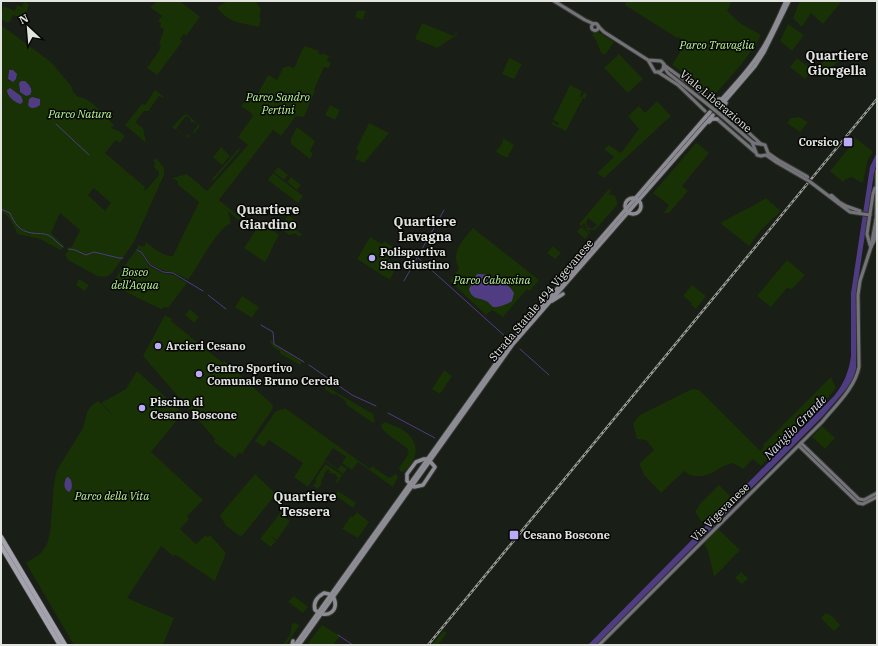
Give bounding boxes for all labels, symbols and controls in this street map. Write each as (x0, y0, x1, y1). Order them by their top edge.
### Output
north arrow (8, 8, 48, 48)
text: N (17, 11, 31, 27)
park label: Parco Travaglia (679, 38, 754, 52)
district label: Quartiere Giorgella (806, 47, 868, 79)
street label: Viale Liberazione (677, 67, 755, 135)
park label: Parco Sandro Pertini (245, 90, 310, 117)
park label: Parco Natura (47, 107, 112, 121)
place label: Corsico (798, 135, 839, 149)
marker: Corsico (842, 136, 854, 148)
district label: Quartiere Giardino (237, 201, 299, 233)
district label: Quartiere Lavagna (394, 213, 456, 245)
street label: Strada Statale 494 Vigevanese (486, 236, 596, 364)
place label: Polisportiva San Giustino (380, 245, 449, 272)
marker: Polisportiva San Giustino (367, 253, 377, 263)
park label: Bosco dell'Acqua (111, 265, 159, 292)
park label: Parco Cabassina (452, 273, 531, 287)
place label: Arcieri Cesano (166, 339, 246, 353)
marker: Arcieri Cesano (153, 341, 163, 351)
place label: Centro Sportivo Comunale Bruno Cereda (207, 361, 339, 388)
marker: Centro Sportivo Comunale Bruno Cereda (194, 369, 204, 379)
water label: Naviglio Grande (760, 391, 830, 463)
place label: Piscina di Cesano Boscone (150, 395, 237, 422)
marker: Piscina di Cesano Boscone (137, 403, 147, 413)
street label: Via Vigevanese (688, 480, 752, 544)
district label: Quartiere Tessera (274, 488, 336, 520)
park label: Parco della Vita (74, 489, 149, 503)
place label: Cesano Boscone (523, 528, 610, 542)
marker: Cesano Boscone (508, 529, 520, 541)

